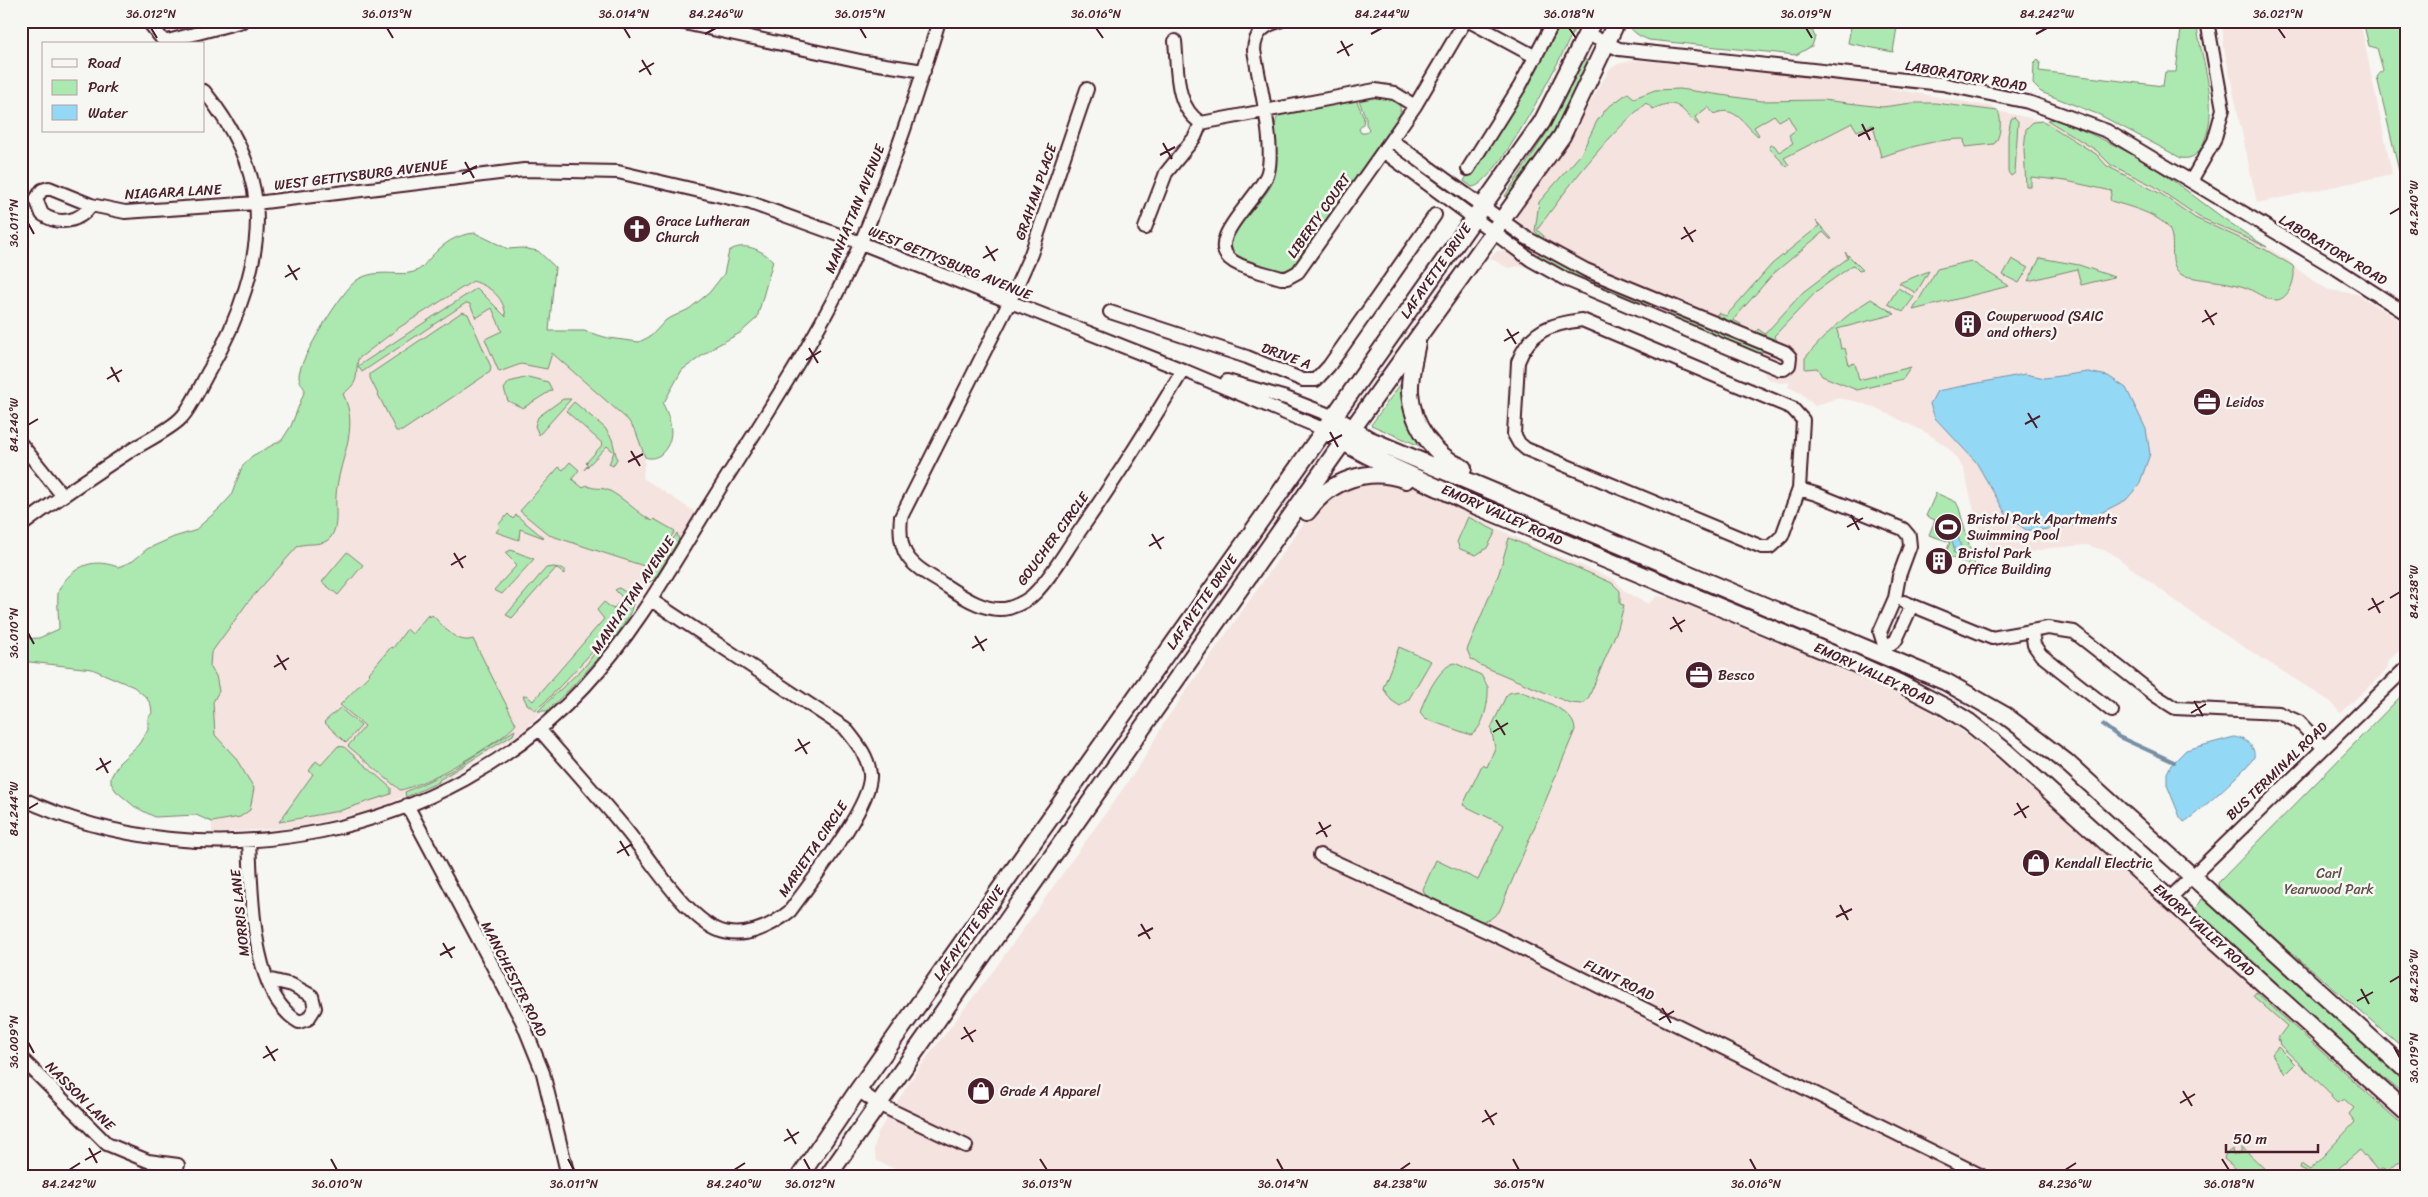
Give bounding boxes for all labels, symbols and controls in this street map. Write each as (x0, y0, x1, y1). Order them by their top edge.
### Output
text: 36.012°N (126, 3, 177, 25)
text: 36.013°N (362, 3, 413, 25)
text: 36.014°N (599, 3, 650, 25)
text: 84.246°W (689, 3, 744, 25)
text: 36.015°N (835, 3, 886, 25)
text: 36.016°N (1071, 3, 1122, 25)
text: 84.244°W (1355, 3, 1410, 25)
text: 36.018°N (1544, 3, 1595, 25)
text: 36.019°N (1781, 3, 1832, 25)
text: 84.242°W (2020, 3, 2075, 25)
text: 36.021°N (2253, 3, 2304, 25)
legend (42, 42, 205, 132)
text: Road (88, 50, 121, 76)
street label: LABORATORY ROAD (1903, 53, 2029, 99)
text: Park (88, 74, 119, 100)
text: Water (88, 100, 128, 126)
street label: GRAHAM PLACE (1008, 139, 1065, 244)
street label: MANHATTAN AVENUE (818, 140, 893, 277)
street label: WEST GETTYSBURG AVENUE (273, 152, 450, 198)
street label: LIBERTY COURT (1280, 167, 1359, 264)
street label: NIAGARA LANE (124, 177, 223, 207)
text: 84.240°W (2403, 180, 2425, 235)
text: 36.011°N (3, 198, 25, 247)
street label: LABORATORY ROAD (2274, 208, 2393, 293)
place label: Grace Lutheran Church (656, 209, 750, 250)
church icon: Grace Lutheran Church (622, 214, 652, 244)
street label: LAFAYETTE DRIVE (1394, 217, 1479, 324)
street label: WEST GETTYSBURG AVENUE (864, 219, 1037, 308)
place label: Cowperwood (SAIC and others) (1987, 304, 2104, 345)
building icon: Cowperwood (SAIC and others) (1953, 309, 1983, 339)
street label: DRIVE A (1258, 335, 1314, 377)
office icon: Leidos (2192, 387, 2222, 417)
place label: Leidos (2226, 390, 2265, 415)
text: 84.246°W (3, 397, 25, 452)
street label: EMORY VALLEY ROAD (1437, 477, 1567, 553)
street label: GOUCHER CIRCLE (1010, 486, 1096, 591)
place label: Bristol Park Apartments Swimming Pool (1967, 507, 2118, 548)
sports icon: Bristol Park Apartments Swimming Pool (1933, 512, 1963, 542)
street label: MANHATTAN AVENUE (584, 530, 682, 659)
place label: Bristol Park Office Building (1958, 541, 2051, 582)
building icon: Bristol Park Office Building (1924, 546, 1954, 576)
street label: LAFAYETTE DRIVE (1160, 548, 1245, 655)
text: 84.238°W (2403, 565, 2425, 619)
text: 36.010°N (3, 607, 25, 658)
street label: EMORY VALLEY ROAD (1810, 635, 1939, 713)
office icon: Besco (1684, 660, 1714, 690)
place label: Besco (1718, 663, 1755, 688)
street label: BUS TERMINAL ROAD (2220, 715, 2334, 827)
text: 84.244°W (3, 781, 25, 836)
street label: MARIETTA CIRCLE (771, 795, 855, 902)
shop icon: Kendall Electric (2021, 848, 2051, 878)
place label: Kendall Electric (2055, 851, 2152, 876)
park label: Carl Yearwood Park (2284, 861, 2374, 902)
street label: MORRIS LANE (223, 867, 257, 958)
street label: EMORY VALLEY ROAD (2147, 877, 2261, 983)
street label: LAFAYETTE DRIVE (927, 879, 1012, 986)
street label: MANCHESTER ROAD (474, 917, 554, 1042)
text: 84.236°W (2403, 949, 2425, 1003)
street label: FLINT ROAD (1579, 952, 1659, 1008)
text: 36.009°N (3, 1015, 25, 1069)
text: 36.019°N (2403, 1032, 2425, 1083)
street label: NASSON LANE (39, 1055, 122, 1138)
shop icon: Grade A Apparel (966, 1076, 996, 1106)
place label: Grade A Apparel (1000, 1079, 1101, 1104)
scale bar (2226, 1122, 2318, 1154)
text: 50 m (2233, 1126, 2268, 1152)
text: 84.242°W (42, 1173, 97, 1195)
text: 36.010°N (312, 1173, 363, 1195)
text: 36.011°N (550, 1173, 599, 1195)
text: 84.240°W (707, 1173, 762, 1195)
text: 36.012°N (785, 1173, 836, 1195)
text: 36.013°N (1022, 1173, 1073, 1195)
text: 36.014°N (1258, 1173, 1309, 1195)
text: 84.238°W (1373, 1173, 1427, 1195)
text: 36.015°N (1494, 1173, 1545, 1195)
text: 36.016°N (1731, 1173, 1782, 1195)
text: 84.236°W (2038, 1173, 2092, 1195)
text: 36.018°N (2204, 1173, 2255, 1195)

